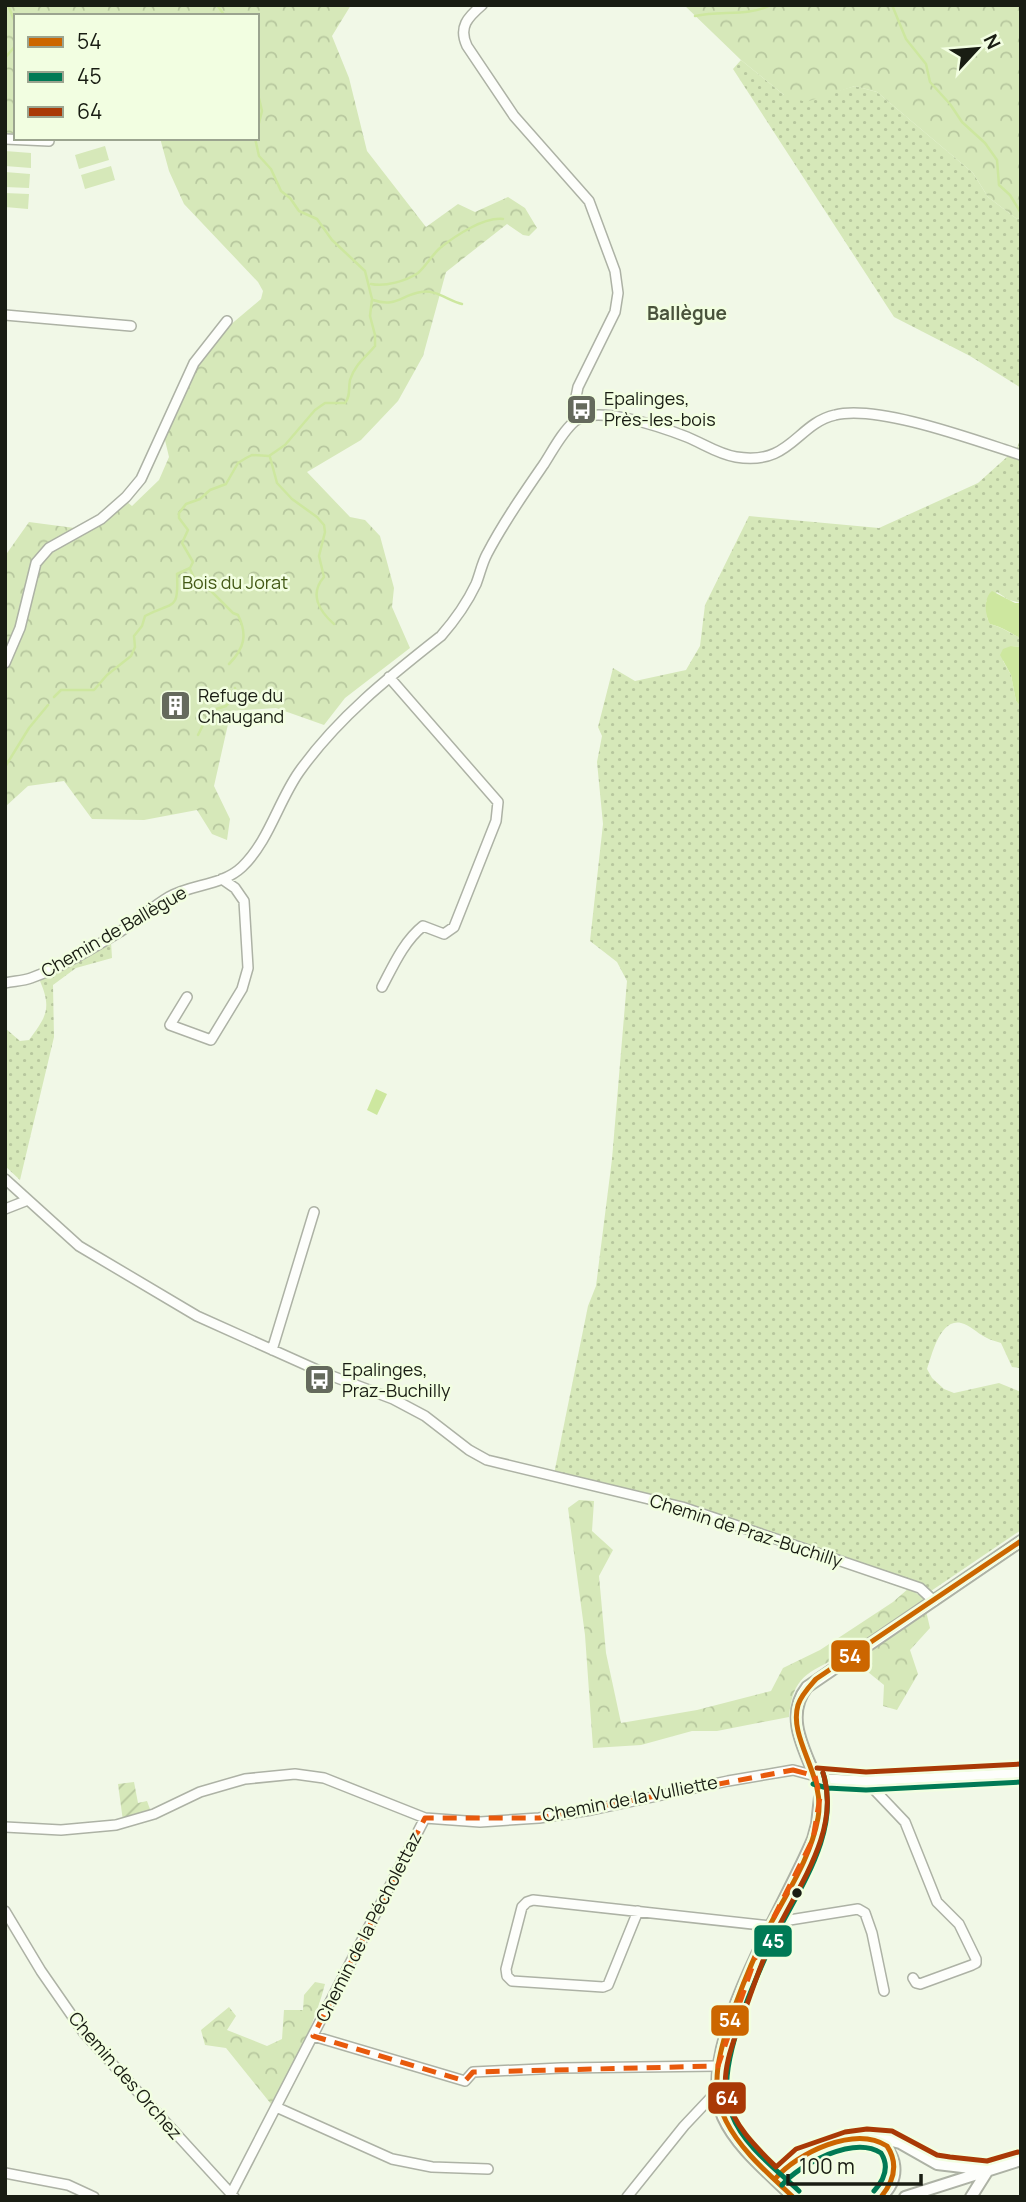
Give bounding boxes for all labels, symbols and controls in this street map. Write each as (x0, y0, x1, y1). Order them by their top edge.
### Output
legend (14, 14, 259, 140)
north arrow (942, 14, 1012, 84)
text: 54 (77, 27, 102, 55)
text: N (978, 30, 1007, 53)
text: 45 (77, 62, 102, 90)
text: 64 (77, 97, 102, 125)
district label: Ballègue (647, 300, 727, 326)
place label: Epalinges, Près-les-bois (604, 386, 716, 431)
bus stop icon: Epalinges, Près-les-bois (564, 392, 598, 426)
park label: Bois du Jorat (182, 570, 288, 594)
place label: Refuge du Chaugand (198, 683, 284, 728)
building icon: Refuge du Chaugand (158, 689, 192, 723)
street label: Chemin de Ballègue (36, 880, 191, 983)
place label: Epalinges, Praz-Buchilly (342, 1357, 451, 1402)
bus stop icon: Epalinges, Praz-Buchilly (302, 1363, 336, 1397)
street label: Chemin de Praz-Buchilly (647, 1488, 846, 1573)
line badge: 54 (830, 1639, 871, 1673)
text: 54 (839, 1643, 861, 1669)
street label: Chemin de la Vulliette (540, 1769, 720, 1827)
street label: Chemin de la Pécholettaz (310, 1827, 427, 2026)
unlabelled marker (790, 1886, 804, 1900)
line badge: 45 (753, 1924, 793, 1958)
text: 45 (762, 1928, 784, 1954)
line badge: 54 (710, 2004, 750, 2037)
street label: Chemin des Orchez (64, 2006, 188, 2144)
text: 54 (719, 2007, 741, 2033)
line badge: 64 (707, 2081, 747, 2115)
text: 64 (715, 2085, 739, 2111)
scale bar (788, 2142, 921, 2186)
text: 100 m (799, 2152, 855, 2180)

